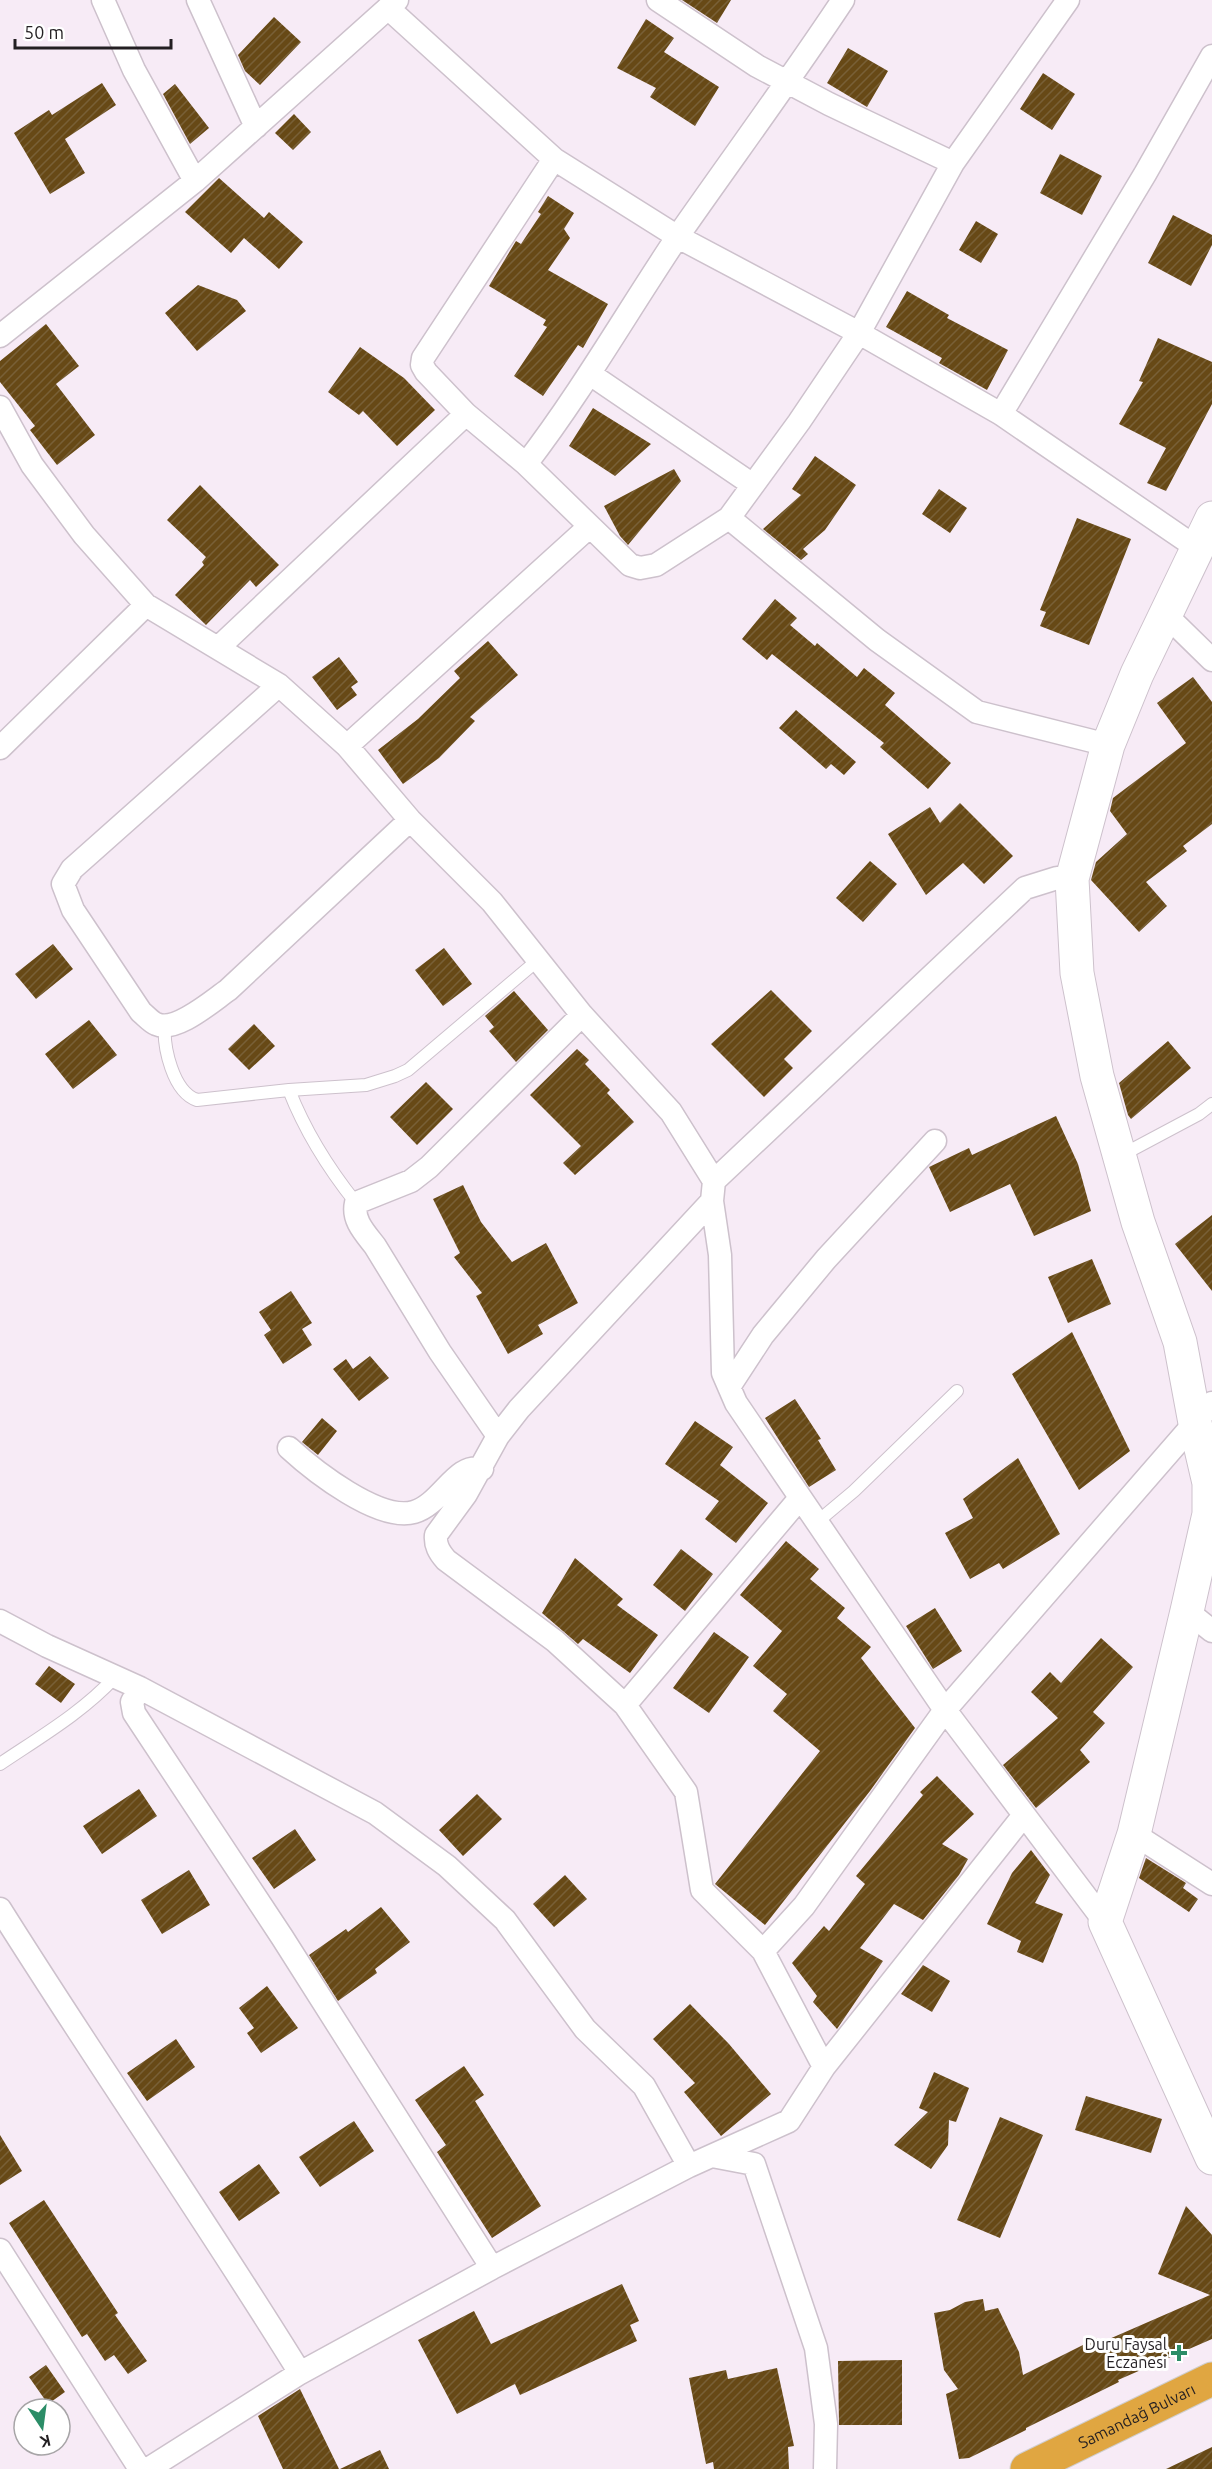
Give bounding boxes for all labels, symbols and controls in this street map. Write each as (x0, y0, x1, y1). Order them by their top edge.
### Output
scale bar (15, 12, 171, 50)
text: 50 m (24, 22, 64, 42)
place label: Duru Faysal Eczanesi (1085, 2335, 1167, 2371)
marker: Duru Faysal Eczanesi (1172, 2346, 1186, 2360)
street label: Samandağ Bulvarı (1075, 2380, 1198, 2452)
north arrow (12, 2397, 72, 2457)
text: K (38, 2432, 53, 2452)

